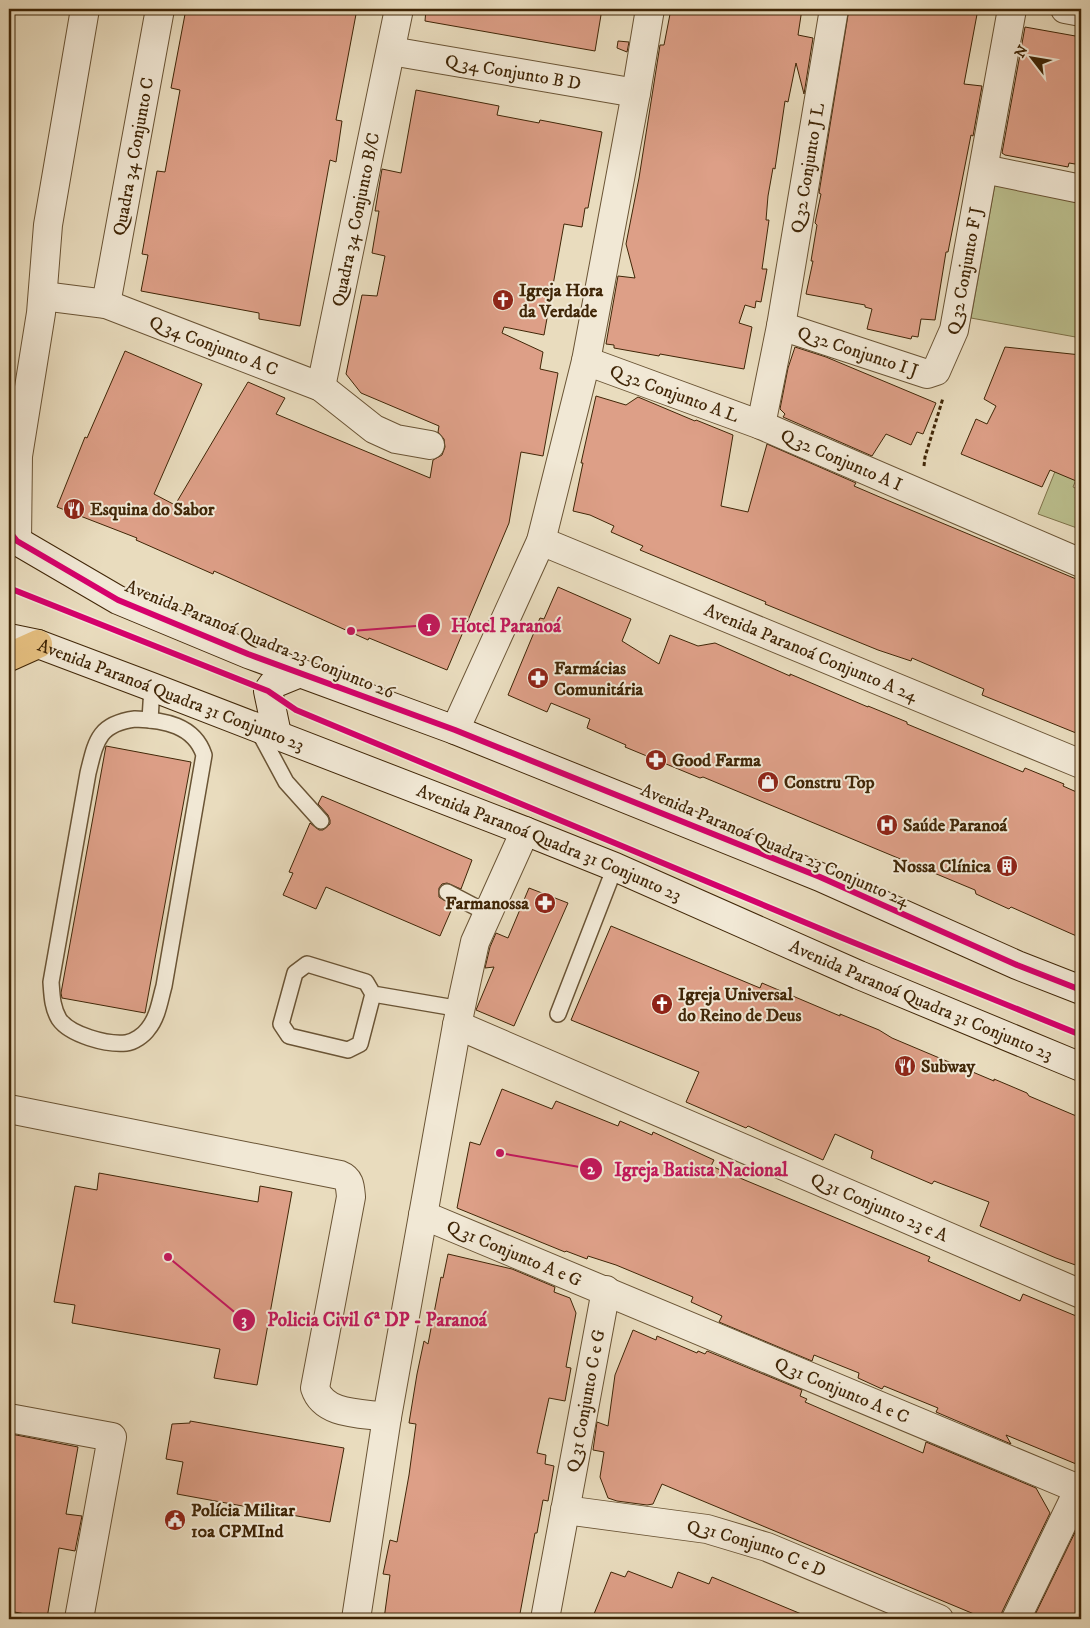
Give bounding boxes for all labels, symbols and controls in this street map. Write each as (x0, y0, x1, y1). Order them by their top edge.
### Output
north arrow (1008, 32, 1058, 82)
text: N (1011, 42, 1033, 61)
street label: Q 34 Conjunto B D (443, 50, 583, 95)
street label: Quadra 34 Conjunto C (109, 76, 159, 238)
street label: Q 32 Conjunto J L (787, 102, 830, 235)
street label: Quadra 34 Conjunto B/C (328, 131, 385, 309)
street label: Q 32 Conjunto F J (943, 205, 988, 337)
place label: Igreja Hora da Verdade (519, 280, 603, 323)
church icon: Igreja Hora da Verdade (491, 288, 515, 312)
street label: Q 34 Conjunto A C (146, 312, 281, 381)
street label: Q 32 Conjunto I J (794, 322, 921, 382)
street label: Q 32 Conjunto A L (606, 361, 742, 428)
street label: Q 32 Conjunto A I (777, 425, 905, 497)
restaurant icon: Esquina do Sabor (62, 497, 86, 521)
place label: Esquina do Sabor (90, 499, 215, 521)
street label: Avenida Paranoá Quadra 23 Conjunto 26 (122, 576, 398, 704)
street label: Avenida Paranoá Conjunto A 24 (701, 600, 921, 707)
callout: Hotel Paranoá (416, 608, 571, 642)
text: Hotel Paranoá (451, 615, 562, 638)
text: 1 (426, 617, 432, 636)
street label: Avenida Paranoá Quadra 31 Conjunto 23 (34, 635, 307, 757)
place label: Farmácias Comunitária (554, 658, 644, 701)
pharmacy icon: Farmácias Comunitária (526, 666, 550, 690)
pharmacy icon: Good Farma (644, 748, 668, 772)
place label: Good Farma (672, 750, 761, 772)
shop icon: Constru Top (756, 770, 780, 794)
place label: Constru Top (784, 772, 875, 794)
street label: Avenida Paranoá Quadra 23 Conjunto 24 (637, 779, 913, 913)
street label: Avenida Paranoá Quadra 31 Conjunto 23 (413, 780, 685, 907)
hospital icon: Saúde Paranoá (875, 813, 899, 837)
place label: Saúde Paranoá (903, 815, 1008, 837)
building icon: Nossa Clínica (995, 854, 1019, 878)
place label: Nossa Clínica (893, 856, 991, 878)
pharmacy icon: Farmanossa (533, 891, 557, 915)
place label: Farmanossa (445, 893, 529, 915)
street label: Avenida Paranoá Quadra 31 Conjunto 23 (786, 936, 1056, 1066)
place label: Igreja Universal do Reino de Deus (678, 984, 801, 1027)
church icon: Igreja Universal do Reino de Deus (650, 992, 674, 1016)
restaurant icon: Subway (893, 1054, 917, 1078)
place label: Subway (921, 1056, 976, 1078)
callout: Igreja Batista Nacional (579, 1152, 797, 1186)
text: Igreja Batista Nacional (614, 1159, 788, 1183)
text: 2 (587, 1160, 595, 1179)
street label: Q 31 Conjunto 23 e A (807, 1169, 952, 1248)
street label: Q 31 Conjunto A e G (443, 1216, 585, 1292)
callout: Policia Civil 6ª DP - Paranoá (232, 1303, 497, 1337)
text: Policia Civil 6ª DP - Paranoá (267, 1309, 488, 1332)
text: 3 (241, 1311, 247, 1330)
street label: Q 31 Conjunto C e G (562, 1327, 611, 1474)
street label: Q 31 Conjunto A e C (771, 1353, 912, 1429)
place label: Polícia Militar 10a CPMInd (191, 1500, 295, 1543)
public building icon: Polícia Militar 10a CPMInd (163, 1508, 187, 1532)
street label: Q 31 Conjunto C e D (685, 1516, 829, 1582)

